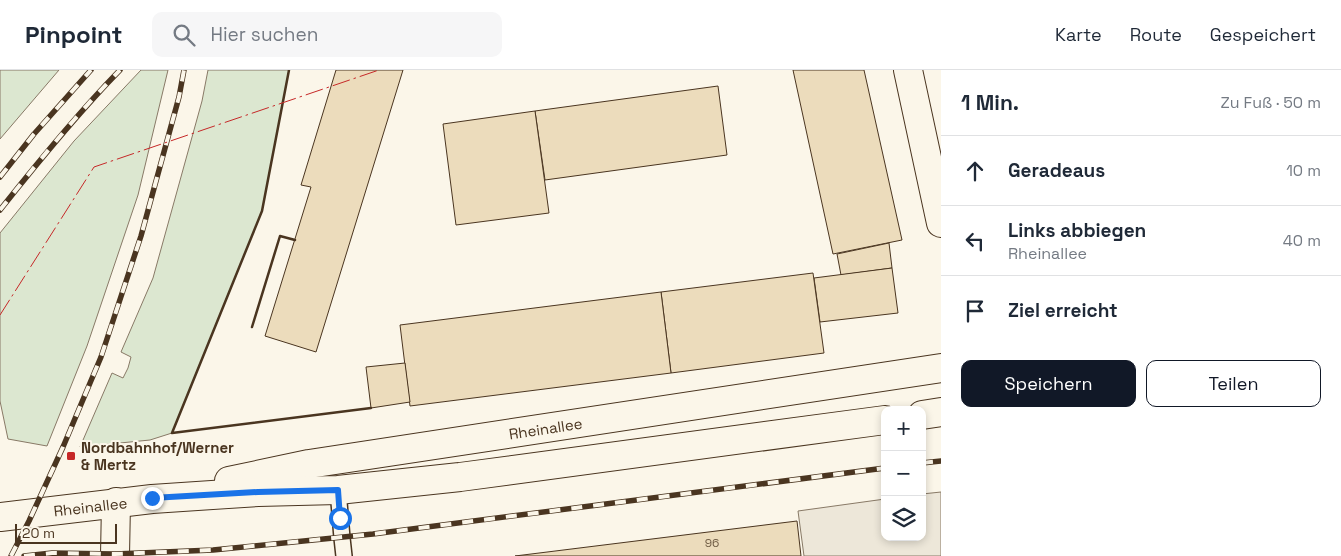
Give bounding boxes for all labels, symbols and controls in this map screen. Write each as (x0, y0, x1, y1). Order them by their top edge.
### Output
search box (152, 12, 502, 57)
text: Pinpoint (25, 19, 122, 50)
icon: search (170, 21, 198, 49)
text: Hier suchen (210, 22, 318, 47)
text: Karte (1055, 23, 1102, 46)
text: Route (1130, 23, 1182, 46)
text: Gespeichert (1210, 23, 1316, 46)
text: 1 Min. (961, 89, 1019, 116)
text: Zu Fuß · 50 m (1221, 92, 1321, 113)
icon: ahead (961, 157, 989, 185)
text: Geradeaus (1008, 158, 1105, 183)
text: 10 m (1286, 160, 1321, 181)
text: Links abbiegen (1008, 218, 1146, 243)
icon: left (961, 227, 989, 255)
text: 40 m (1283, 230, 1321, 251)
text: Rheinallee (1008, 243, 1087, 264)
icon: arrive (961, 297, 989, 325)
text: Ziel erreicht (1008, 298, 1118, 323)
button: Speichern (961, 360, 1136, 407)
button: Teilen (1146, 360, 1321, 407)
map controls (881, 406, 926, 541)
button: + (881, 406, 926, 451)
street label: Rheinallee (507, 413, 584, 443)
place label: Nordbahnhof/Werner & Mertz (81, 438, 234, 474)
marker: Nordbahnhof/Werner & Mertz (65, 450, 77, 462)
button: − (881, 451, 926, 496)
route end (141, 487, 164, 510)
street label: Rheinallee (52, 492, 128, 520)
button: layers (881, 496, 926, 541)
route start (329, 507, 352, 530)
scale bar (15, 521, 118, 544)
text: 20 m (22, 524, 55, 542)
house number: 96 (705, 535, 719, 551)

